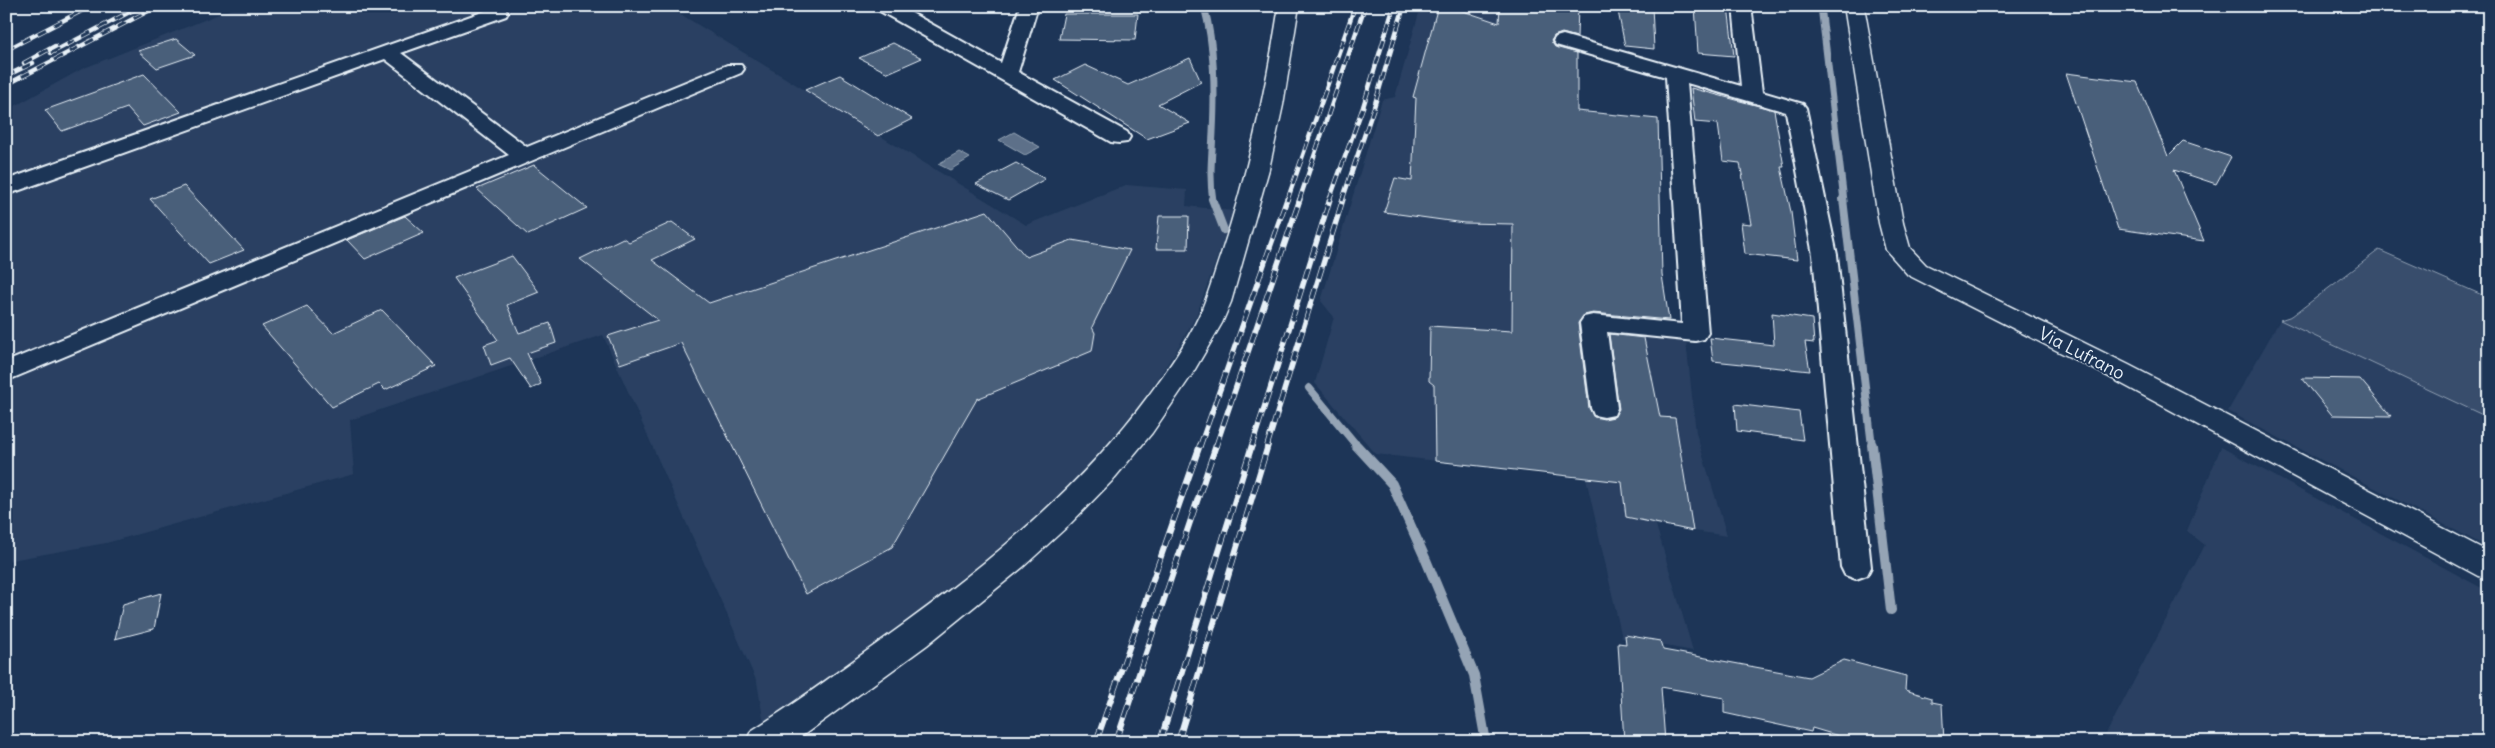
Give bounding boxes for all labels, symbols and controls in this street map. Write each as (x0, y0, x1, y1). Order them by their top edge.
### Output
street label: Via Lufrano (2035, 321, 2129, 385)

